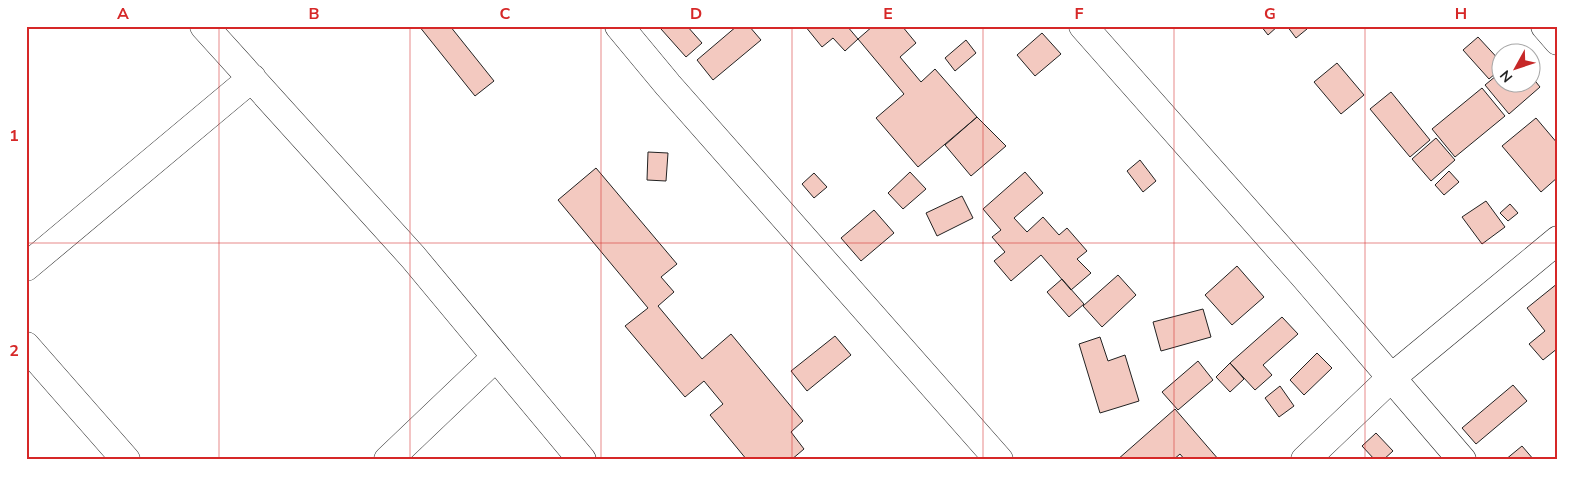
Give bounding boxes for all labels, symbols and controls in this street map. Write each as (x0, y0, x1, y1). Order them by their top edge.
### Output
text: A (117, 3, 129, 25)
text: B (308, 3, 320, 25)
text: C (500, 3, 511, 25)
text: D (690, 3, 702, 25)
text: E (883, 3, 893, 25)
text: F (1075, 3, 1084, 25)
text: G (1264, 3, 1276, 25)
text: H (1455, 3, 1467, 25)
north arrow (1492, 42, 1542, 92)
text: N (1496, 66, 1517, 86)
text: 1 (9, 125, 19, 147)
text: 2 (9, 340, 19, 362)

